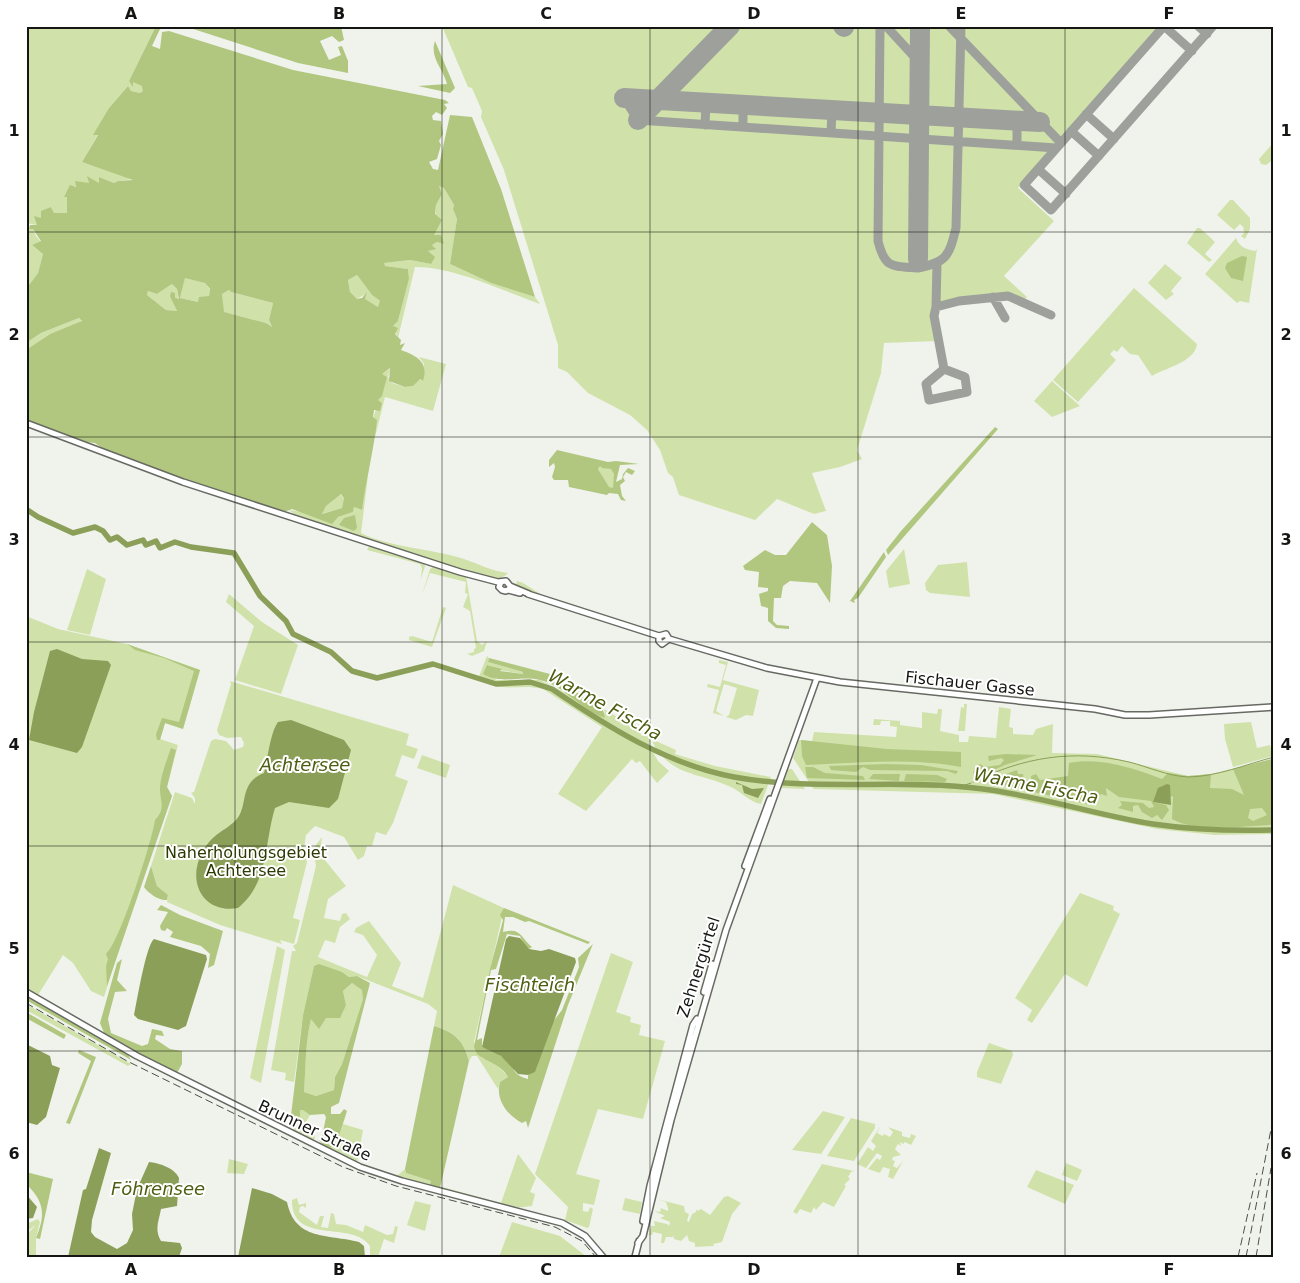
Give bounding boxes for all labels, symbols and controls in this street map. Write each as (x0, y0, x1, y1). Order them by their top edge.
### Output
text: A (125, 4, 138, 23)
text: B (333, 4, 345, 23)
text: C (540, 4, 552, 23)
text: D (747, 4, 761, 23)
text: E (956, 4, 966, 23)
text: F (1164, 4, 1174, 23)
text: 1 (8, 121, 20, 140)
text: 1 (1280, 121, 1292, 140)
text: 2 (8, 325, 20, 344)
text: 2 (1280, 325, 1292, 344)
text: 3 (8, 530, 20, 549)
text: 3 (1280, 530, 1292, 549)
water label: Warme Fischa (545, 665, 666, 744)
street label: Fischauer Gasse (904, 667, 1036, 700)
text: 4 (8, 735, 20, 754)
text: 4 (1280, 735, 1292, 754)
water label: Achtersee (259, 754, 350, 775)
water label: Warme Fischa (972, 763, 1100, 808)
park label: Naherholungsgebiet Achtersee (165, 843, 327, 880)
street label: Zehnergürtel (673, 914, 724, 1020)
text: 5 (8, 939, 20, 958)
text: 5 (1280, 939, 1292, 958)
water label: Fischteich (485, 974, 575, 995)
street label: Brunner Straße (255, 1096, 374, 1165)
text: 6 (8, 1144, 20, 1163)
text: 6 (1280, 1144, 1292, 1163)
water label: Föhrensee (111, 1178, 205, 1199)
text: A (125, 1260, 138, 1279)
text: B (333, 1260, 345, 1279)
text: C (540, 1260, 552, 1279)
text: D (747, 1260, 761, 1279)
text: E (956, 1260, 966, 1279)
text: F (1164, 1260, 1174, 1279)

